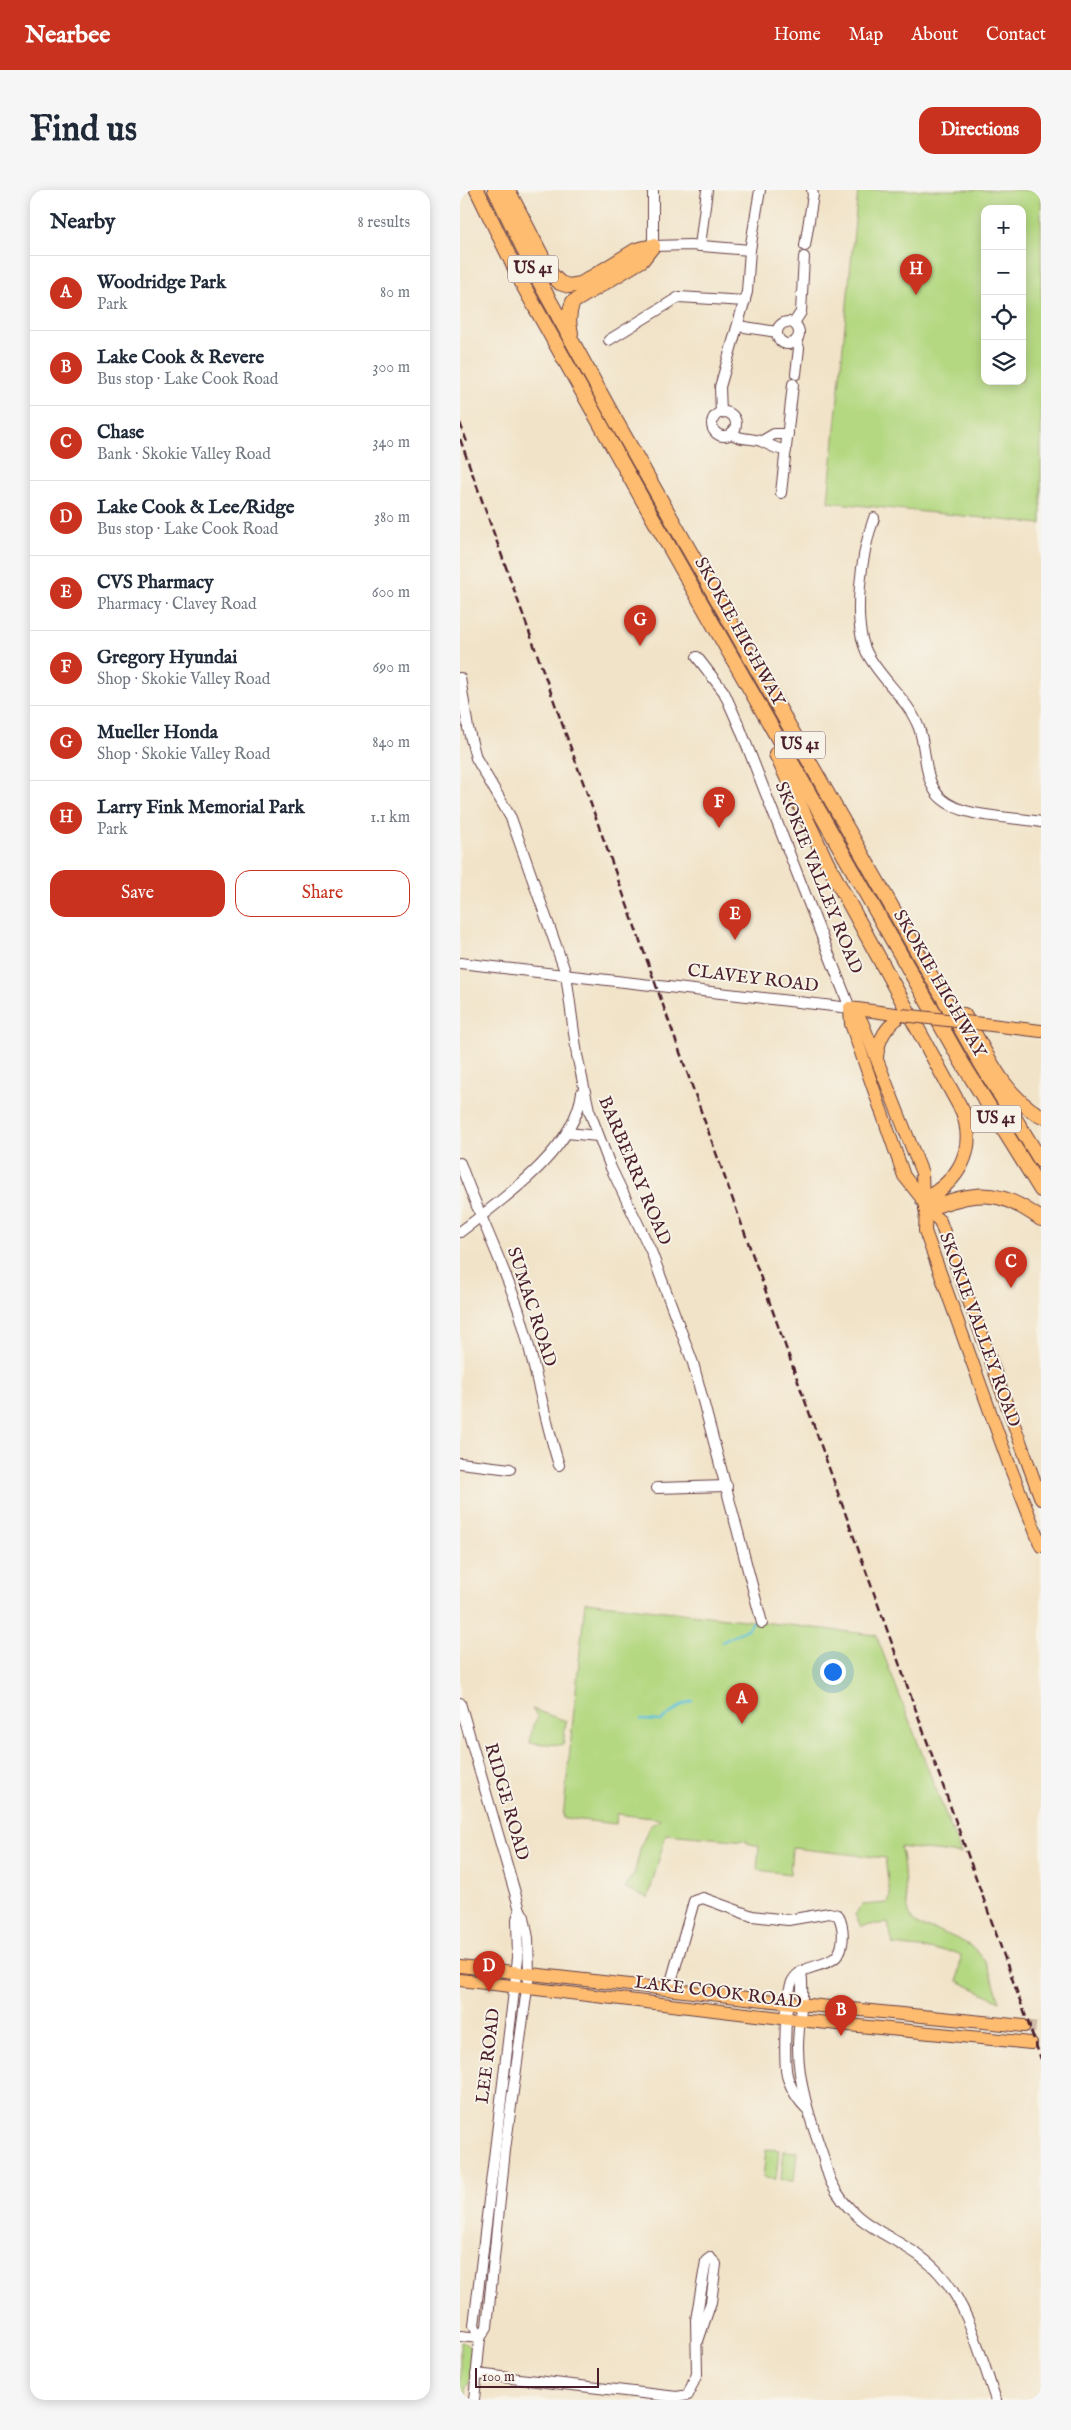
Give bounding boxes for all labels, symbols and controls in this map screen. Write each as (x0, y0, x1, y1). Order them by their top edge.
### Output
text: Nearbee (25, 20, 110, 51)
text: Home (774, 24, 821, 47)
text: Map (849, 24, 883, 47)
text: About (911, 24, 958, 47)
text: Contact (986, 24, 1046, 47)
button: Directions (919, 107, 1041, 154)
text: Find us (30, 108, 137, 153)
map controls (981, 205, 1026, 385)
button: + (981, 205, 1026, 250)
text: Nearby (50, 209, 115, 236)
text: 8 results (358, 213, 410, 233)
button: − (981, 250, 1026, 295)
pin: H (900, 254, 932, 295)
road number: US 41 (508, 256, 558, 282)
text: Woodridge Park (97, 271, 226, 295)
text: A (61, 283, 71, 303)
text: 80 m (380, 283, 410, 303)
text: Park (97, 295, 127, 315)
button: locate (981, 295, 1026, 340)
button: layers (981, 340, 1026, 385)
text: Lake Cook & Revere (97, 346, 264, 370)
text: B (61, 358, 71, 378)
text: 300 m (372, 358, 410, 378)
text: Bus stop · Lake Cook Road (97, 370, 278, 390)
text: Chase (97, 421, 144, 445)
text: C (60, 433, 72, 453)
text: 340 m (372, 433, 410, 453)
text: Bank · Skokie Valley Road (97, 445, 271, 465)
text: Lake Cook & Lee/Ridge (97, 496, 294, 520)
text: D (60, 508, 72, 528)
text: 380 m (374, 508, 410, 528)
text: Bus stop · Lake Cook Road (97, 520, 278, 540)
street label: SKOKIE HIGHWAY (688, 553, 790, 711)
text: CVS Pharmacy (97, 571, 214, 595)
text: E (60, 583, 72, 603)
text: 600 m (372, 583, 410, 603)
text: Pharmacy · Clavey Road (97, 595, 257, 615)
pin: G (624, 605, 656, 646)
text: Gregory Hyundai (97, 646, 237, 670)
text: F (61, 658, 71, 678)
text: 690 m (373, 658, 410, 678)
text: Shop · Skokie Valley Road (97, 670, 270, 690)
text: Mueller Honda (97, 721, 218, 745)
road number: US 41 (775, 732, 825, 758)
text: G (60, 733, 72, 753)
text: 840 m (372, 733, 410, 753)
text: Shop · Skokie Valley Road (97, 745, 270, 765)
street label: SKOKIE VALLEY ROAD (769, 778, 867, 978)
pin: F (703, 787, 735, 828)
text: Larry Fink Memorial Park (97, 796, 305, 820)
text: H (59, 808, 73, 828)
text: 1.1 km (370, 808, 410, 828)
text: Park (97, 820, 127, 840)
button: Save (50, 870, 225, 917)
button: Share (235, 870, 410, 917)
pin: E (719, 899, 751, 940)
street label: SKOKIE HIGHWAY (887, 906, 991, 1063)
street label: CLAVEY ROAD (686, 960, 820, 998)
street label: BARBERRY ROAD (592, 1093, 676, 1249)
road number: US 41 (971, 1106, 1021, 1132)
street label: SKOKIE VALLEY ROAD (933, 1230, 1025, 1430)
street label: SUMAC ROAD (501, 1244, 561, 1370)
pin: C (995, 1247, 1027, 1288)
your location (820, 1659, 846, 1685)
pin: A (726, 1683, 758, 1724)
street label: RIDGE ROAD (478, 1741, 534, 1863)
pin: D (473, 1951, 505, 1992)
street label: LAKE COOK ROAD (633, 1971, 803, 2015)
pin: B (825, 1995, 857, 2036)
street label: LEE ROAD (472, 2007, 506, 2105)
scale bar (475, 2365, 599, 2388)
text: 100 m (482, 2368, 515, 2386)

